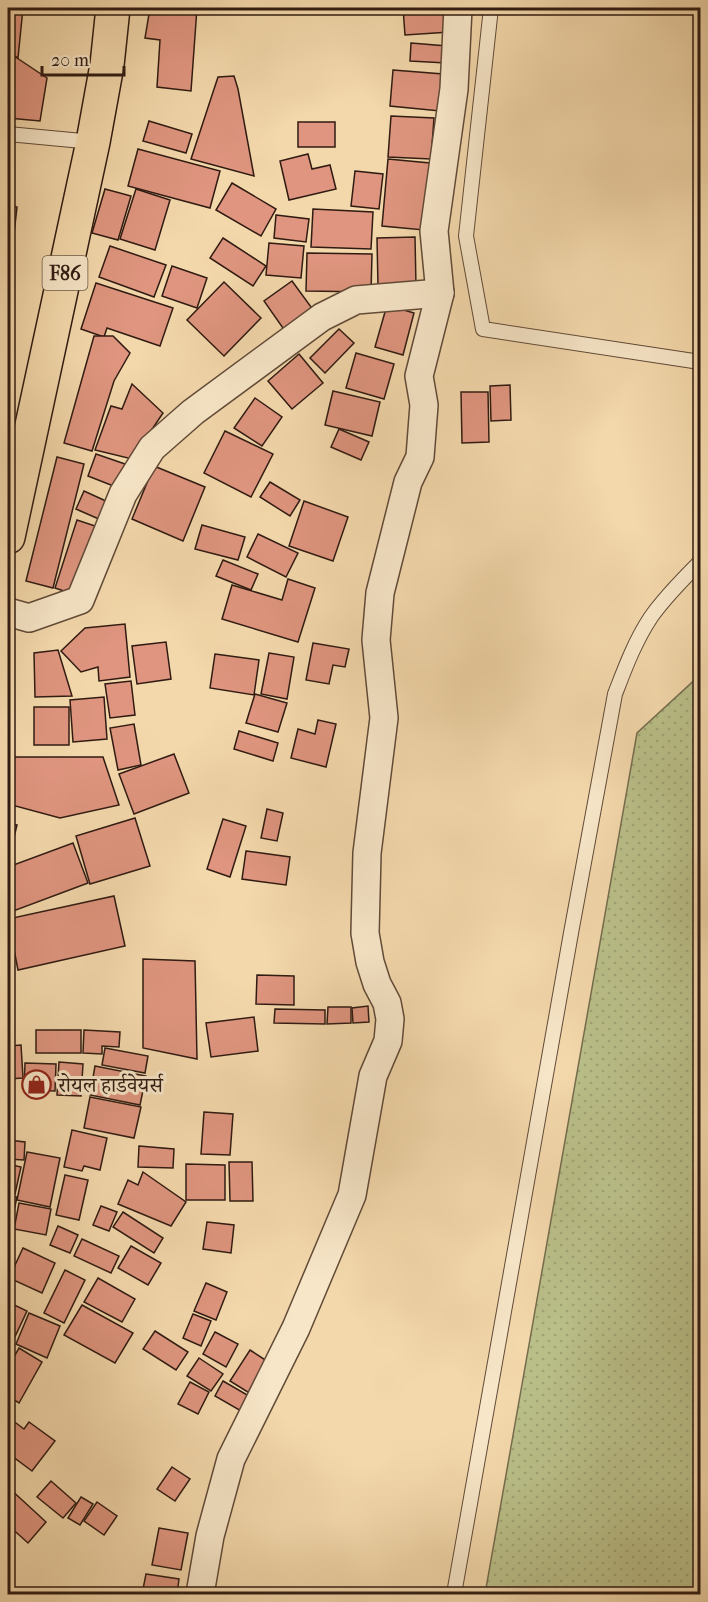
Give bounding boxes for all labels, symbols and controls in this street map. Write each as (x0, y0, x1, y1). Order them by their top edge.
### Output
scale bar (42, 39, 124, 77)
text: 20 m (51, 50, 89, 71)
road number: F86 (42, 256, 88, 290)
shop icon: रोयल हार्डवेयर्स (21, 1069, 53, 1101)
place label: रोयल हार्डवेयर्स (57, 1073, 164, 1097)

